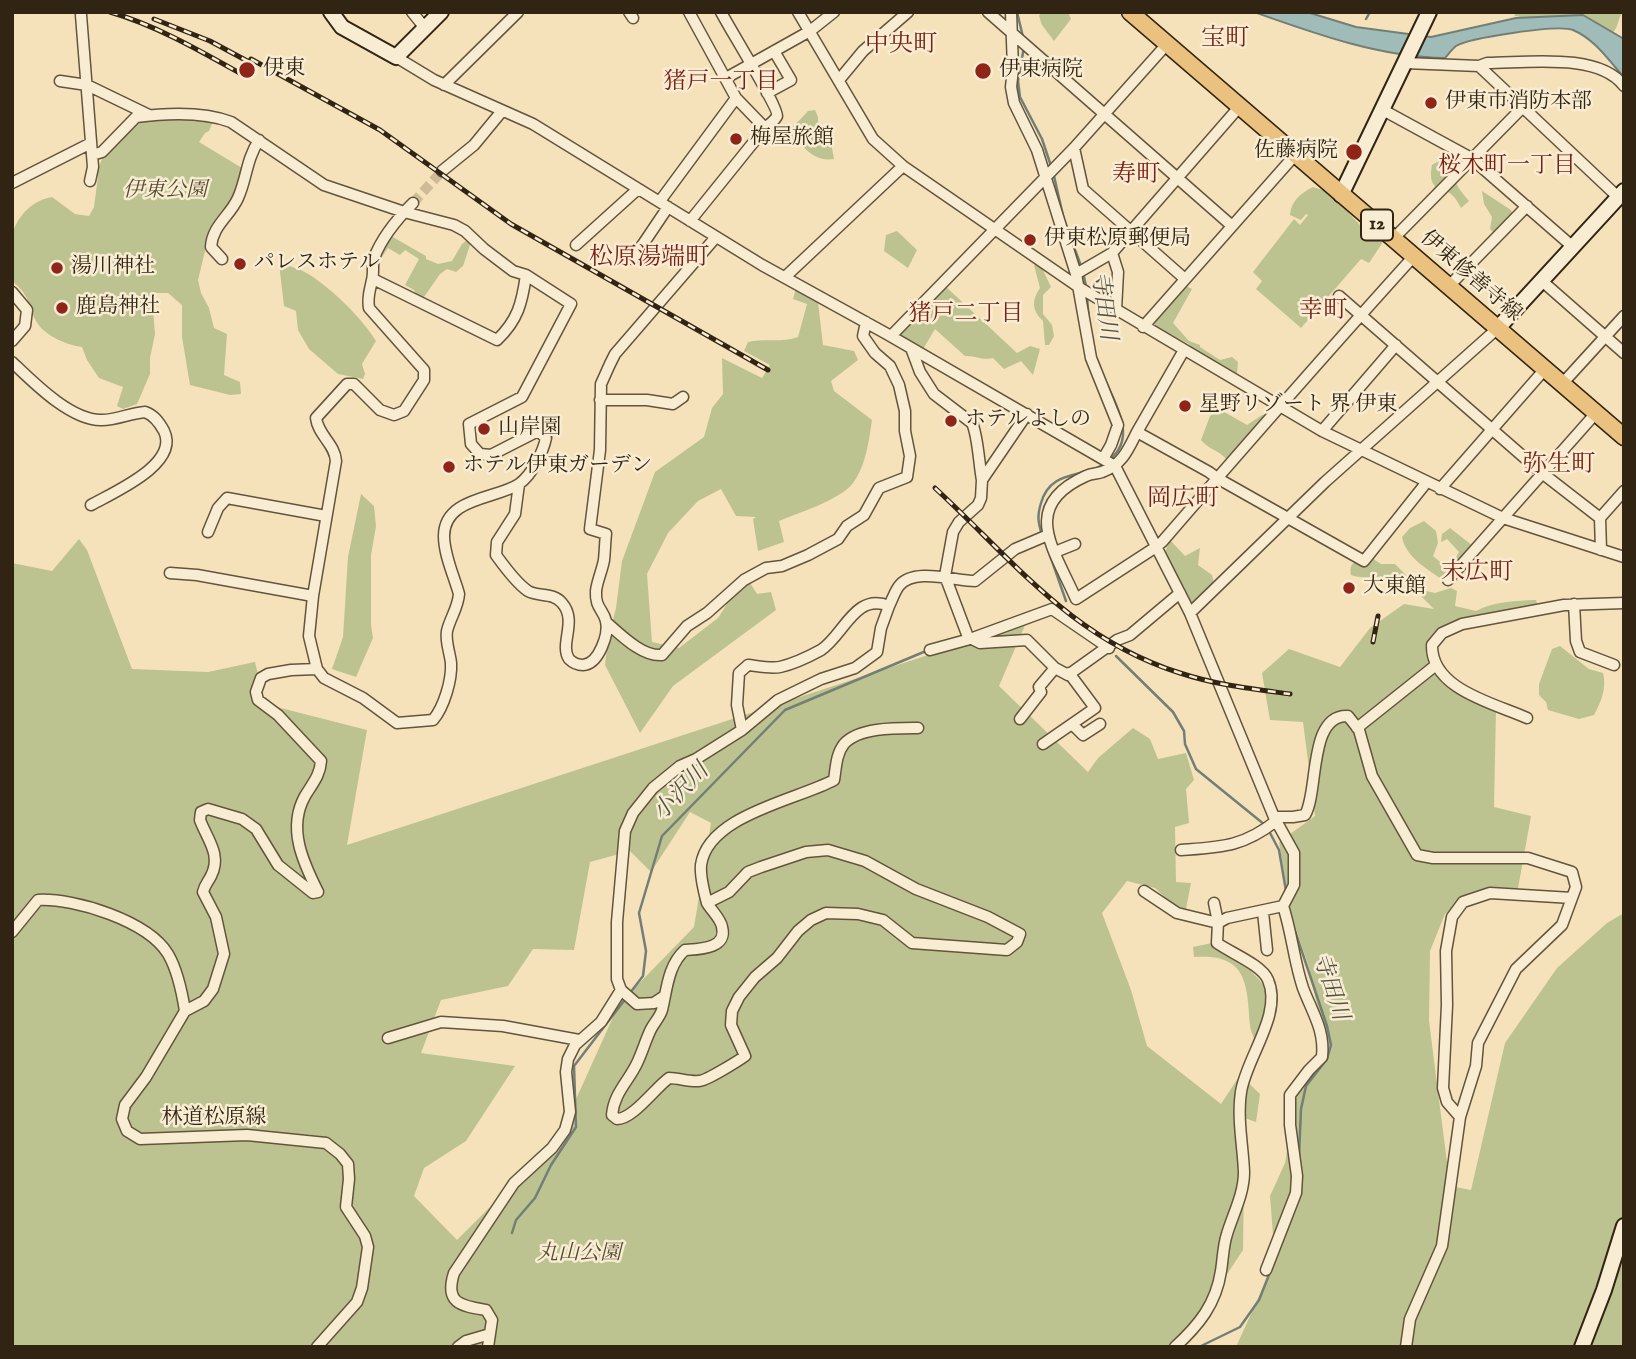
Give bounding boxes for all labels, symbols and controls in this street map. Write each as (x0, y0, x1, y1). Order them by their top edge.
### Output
district label: 宝町 (1201, 26, 1249, 54)
district label: 中央町 (865, 32, 937, 60)
place label: 伊東 (263, 57, 305, 83)
place label: 伊東病院 (999, 58, 1083, 84)
marker: 伊東 (237, 60, 257, 80)
marker: 伊東病院 (973, 61, 993, 81)
district label: 猪戸一丁目 (664, 69, 778, 97)
place label: 伊東市消防本部 (1445, 90, 1592, 116)
marker: 伊東市消防本部 (1423, 95, 1439, 111)
place label: 梅屋旅館 (750, 126, 834, 152)
marker: 梅屋旅館 (728, 131, 744, 147)
place label: 佐藤病院 (1254, 139, 1338, 165)
marker: 佐藤病院 (1344, 142, 1364, 162)
district label: 桜木町一丁目 (1438, 153, 1576, 181)
district label: 寿町 (1112, 162, 1160, 190)
park label: 伊東公園 (123, 179, 207, 205)
road number: 12 (1361, 210, 1393, 241)
street label: 伊東修善寺線 (1414, 226, 1526, 328)
place label: 伊東松原郵便局 (1044, 227, 1191, 253)
marker: 伊東松原郵便局 (1022, 232, 1038, 248)
district label: 松原湯端町 (589, 245, 709, 273)
place label: パレスホテル (254, 251, 380, 277)
place label: 湯川神社 (71, 255, 155, 281)
marker: パレスホテル (232, 256, 248, 272)
marker: 湯川神社 (49, 260, 65, 276)
water label: 寺田川 (1084, 270, 1120, 342)
place label: 鹿島神社 (76, 295, 160, 321)
district label: 幸町 (1299, 298, 1347, 326)
marker: 鹿島神社 (54, 300, 70, 316)
district label: 猪戸二丁目 (909, 301, 1023, 329)
place label: 星野リゾート 界 伊東 (1199, 393, 1397, 419)
marker: 星野リゾート 界 伊東 (1177, 398, 1193, 414)
place label: ホテルよしの (965, 408, 1091, 434)
marker: ホテルよしの (943, 413, 959, 429)
place label: 山岸園 (498, 416, 561, 442)
marker: 山岸園 (476, 421, 492, 437)
district label: 弥生町 (1523, 452, 1595, 480)
place label: ホテル伊東ガーデン (463, 454, 652, 480)
marker: ホテル伊東ガーデン (441, 459, 457, 475)
district label: 岡広町 (1147, 486, 1219, 514)
district label: 末広町 (1441, 560, 1513, 588)
place label: 大東館 (1363, 575, 1426, 601)
marker: 大東館 (1341, 580, 1357, 596)
water label: 小沢川 (648, 759, 716, 827)
water label: 寺田川 (1305, 950, 1353, 1024)
street label: 林道松原線 (162, 1106, 266, 1132)
park label: 丸山公園 (537, 1242, 621, 1268)

